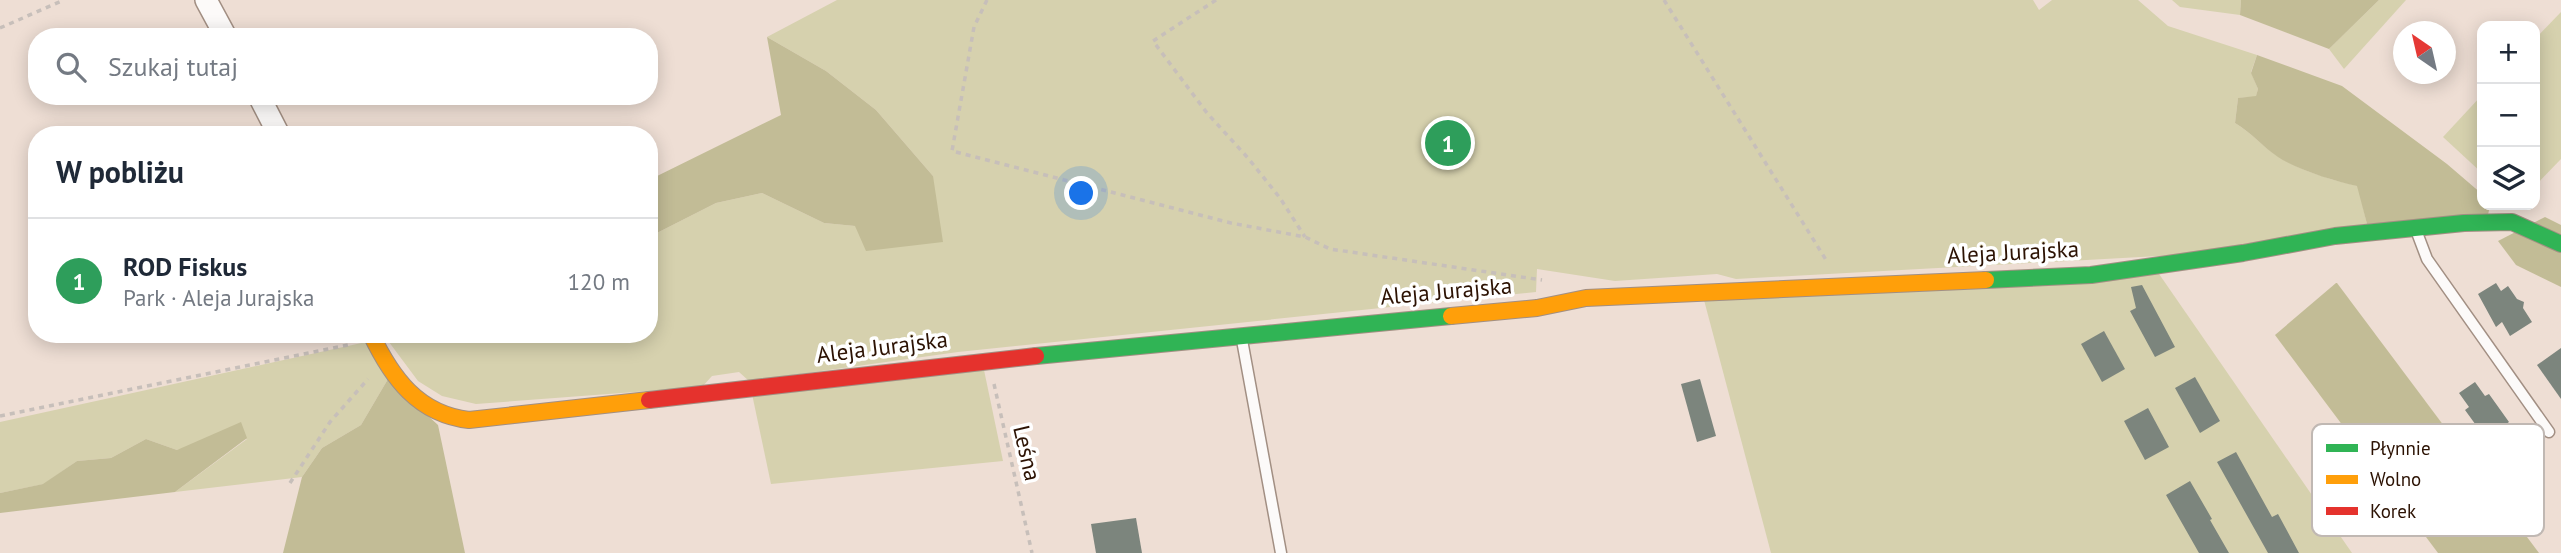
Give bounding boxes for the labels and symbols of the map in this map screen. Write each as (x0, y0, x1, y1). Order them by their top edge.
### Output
north arrow (2393, 21, 2456, 84)
pin: 1 (1425, 117, 1471, 169)
your location (1064, 176, 1098, 210)
street label: Aleja Jurajska (1946, 234, 2080, 269)
street label: Aleja Jurajska (1379, 270, 1513, 311)
street label: Aleja Jurajska (815, 324, 949, 369)
street label: Leśna (1007, 422, 1048, 483)
legend (2312, 424, 2544, 536)
text: Płynnie (2370, 436, 2431, 460)
text: Wolno (2370, 467, 2421, 491)
text: Korek (2370, 499, 2416, 523)

